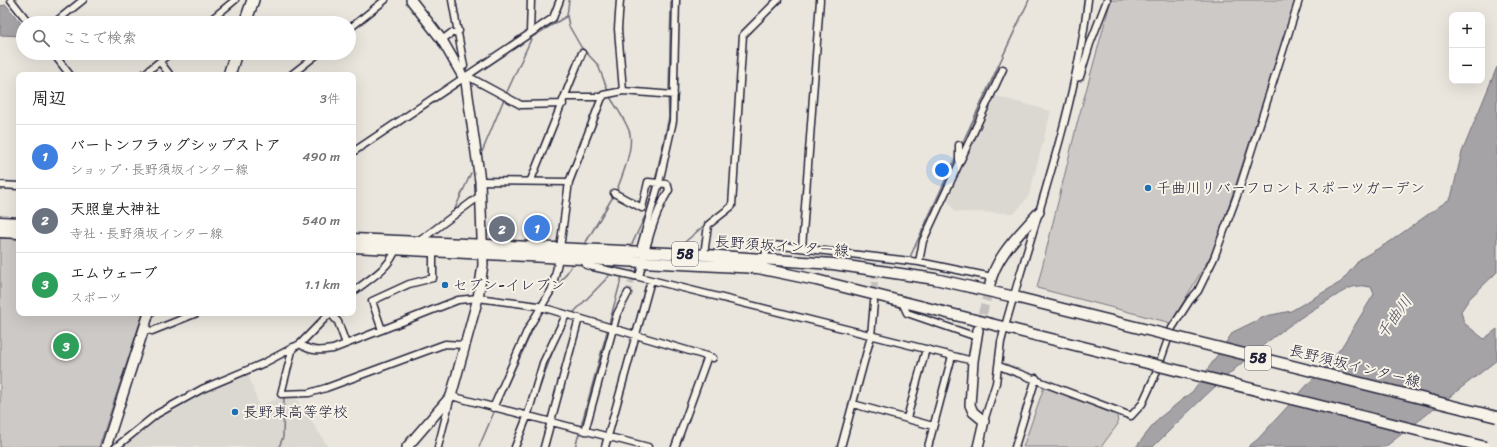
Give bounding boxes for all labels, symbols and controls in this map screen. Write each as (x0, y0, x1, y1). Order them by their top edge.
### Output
map controls (1449, 12, 1485, 84)
button: + (1449, 12, 1485, 48)
search box (16, 16, 356, 60)
text: ここで検索 (62, 25, 137, 51)
icon: search (30, 27, 52, 49)
button: − (1449, 48, 1485, 84)
text: 周辺 (32, 83, 66, 113)
text: 3件 (320, 87, 340, 110)
text: バートンフラッグシップストア (70, 132, 281, 158)
text: 1 (42, 145, 48, 168)
text: 490 m (302, 145, 340, 168)
text: ショップ · 長野須坂インター線 (70, 158, 248, 181)
your location (932, 160, 952, 180)
place label: 千曲川リバーフロントスポーツガーデン (1156, 175, 1425, 201)
marker: 千曲川リバーフロントスポーツガーデン (1143, 183, 1153, 193)
text: 天照皇大神社 (70, 196, 160, 222)
text: 2 (41, 209, 49, 232)
text: 540 m (302, 209, 340, 232)
pin: 1 (524, 213, 550, 243)
pin: 2 (489, 214, 515, 244)
text: 寺社 · 長野須坂インター線 (70, 222, 223, 245)
street label: 長野須坂インター線 (714, 228, 850, 264)
road number: 58 (672, 242, 698, 266)
text: エムウェーブ (70, 260, 158, 286)
place label: セブン-イレブン (453, 272, 565, 298)
text: 3 (41, 273, 49, 296)
text: 1.1 km (305, 273, 340, 296)
marker: セブン-イレブン (440, 280, 450, 290)
text: スポーツ (70, 286, 122, 309)
water label: 千曲川 (1368, 289, 1420, 345)
pin: 3 (53, 331, 79, 361)
street label: 長野須坂インター線 (1287, 337, 1423, 395)
road number: 58 (1245, 346, 1271, 370)
place label: 長野東高等学校 (243, 399, 348, 425)
marker: 長野東高等学校 (230, 407, 240, 417)

